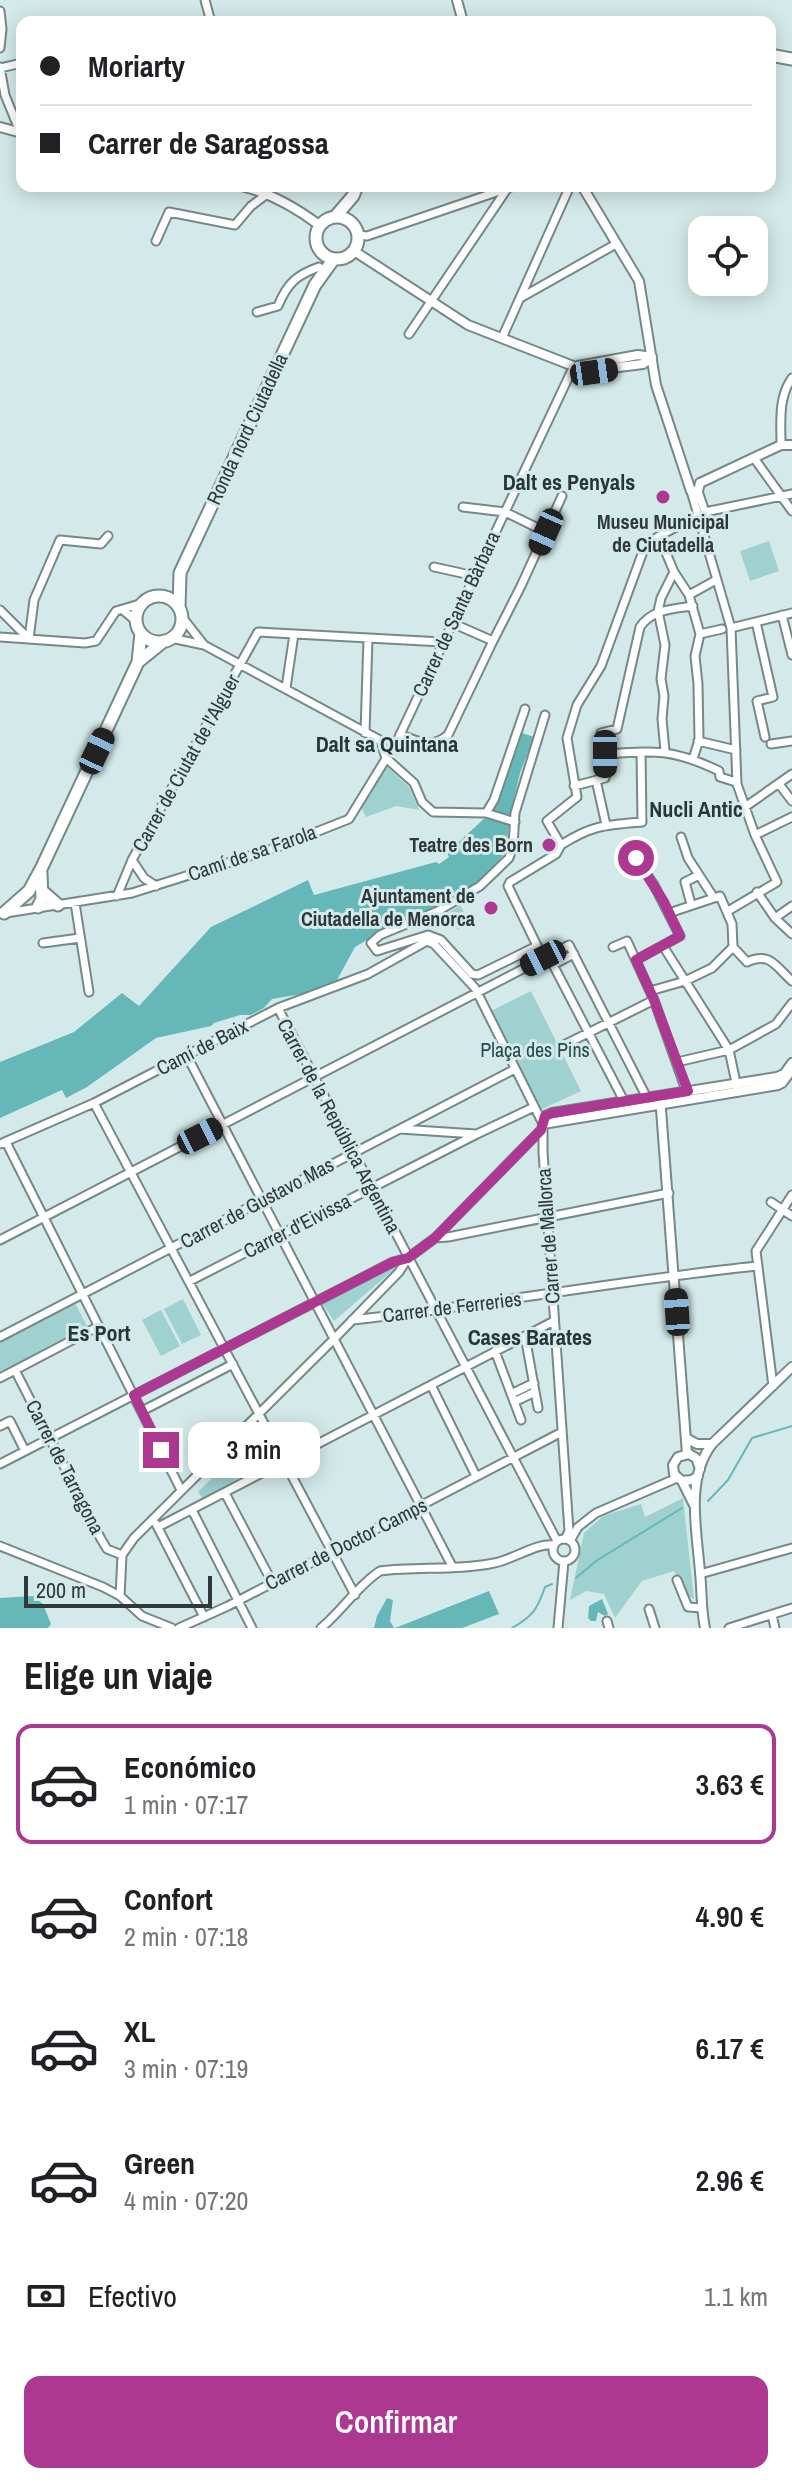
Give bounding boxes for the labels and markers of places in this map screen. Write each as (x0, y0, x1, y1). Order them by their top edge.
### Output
marker: Museu Municipal de Ciutadella (654, 488, 672, 506)
place label: Museu Municipal de Ciutadella (597, 508, 729, 558)
place label: Teatre des Born (409, 831, 533, 858)
marker: Teatre des Born (540, 836, 558, 854)
place label: Ajuntament de Ciutadella de Menorca (301, 882, 475, 932)
marker: Ajuntament de Ciutadella de Menorca (482, 899, 500, 917)

